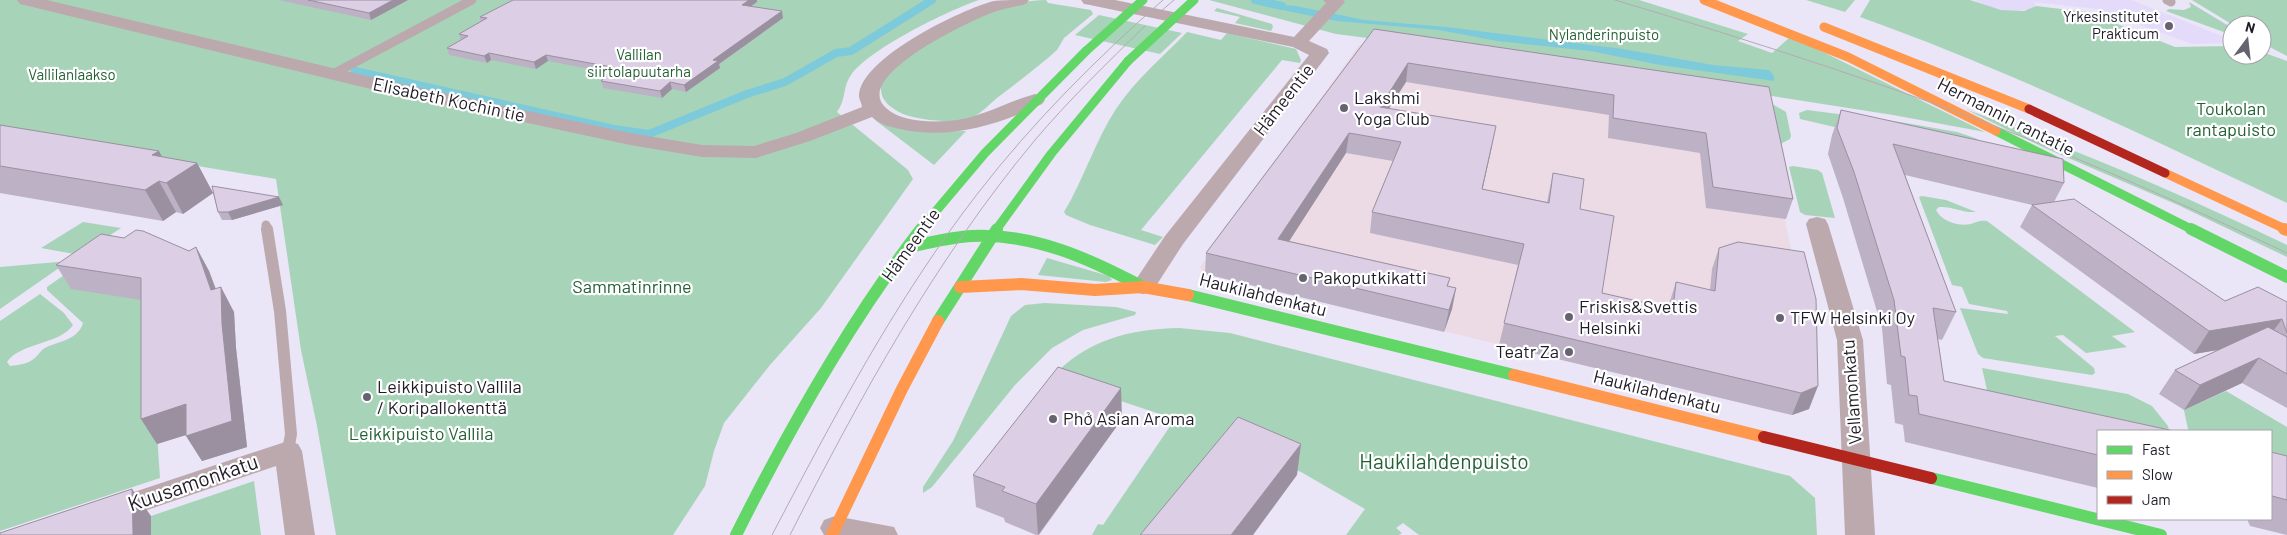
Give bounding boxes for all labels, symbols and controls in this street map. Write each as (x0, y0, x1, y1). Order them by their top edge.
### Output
place label: Yrkesinstitutet Prakticum (2063, 7, 2159, 42)
north arrow (2222, 15, 2272, 65)
text: N (2244, 18, 2257, 36)
marker: Yrkesinstitutet Prakticum (2163, 20, 2175, 32)
park label: Nylanderinpuisto (1549, 25, 1659, 43)
park label: Vallilan siirtolapuutarha (587, 45, 691, 80)
street label: Hämeentie (1248, 59, 1318, 140)
park label: Vallilanlaakso (28, 65, 116, 83)
street label: Elisabeth Kochin tie (371, 72, 527, 126)
street label: Hermannin rantatie (1934, 72, 2079, 160)
place label: Lakshmi Yoga Club (1354, 86, 1430, 129)
park label: Toukolan rantapuisto (2186, 97, 2276, 140)
marker: Lakshmi Yoga Club (1338, 102, 1350, 114)
street label: Hämeentie (876, 203, 944, 285)
place label: Pakoputkikatti (1313, 266, 1427, 288)
street label: Haukilahdenkatu (1197, 268, 1329, 320)
marker: Pakoputkikatti (1297, 272, 1309, 284)
park label: Sammatinrinne (572, 275, 692, 297)
place label: Friskis&Svettis Helsinki (1579, 295, 1698, 338)
place label: TFW Helsinki Oy (1790, 306, 1915, 328)
marker: Friskis&Svettis Helsinki (1563, 311, 1575, 323)
marker: TFW Helsinki Oy (1774, 312, 1786, 324)
street label: Vellamonkatu (1836, 339, 1866, 445)
place label: Teatr Za (1496, 340, 1559, 362)
marker: Teatr Za (1563, 346, 1575, 358)
street label: Haukilahdenkatu (1591, 365, 1723, 417)
place label: Leikkipuisto Vallila / Koripallokenttä (377, 375, 522, 418)
marker: Leikkipuisto Vallila / Koripallokenttä (361, 391, 373, 403)
place label: Phở Asian Aroma (1063, 407, 1194, 429)
marker: Phở Asian Aroma (1047, 413, 1059, 425)
park label: Leikkipuisto Vallila (349, 422, 493, 444)
legend (2097, 430, 2272, 520)
text: Fast (2142, 440, 2170, 458)
street label: Kuusamonkatu (124, 448, 261, 516)
park label: Haukilahdenpuisto (1359, 448, 1529, 473)
text: Slow (2142, 465, 2173, 483)
text: Jam (2142, 490, 2171, 508)

